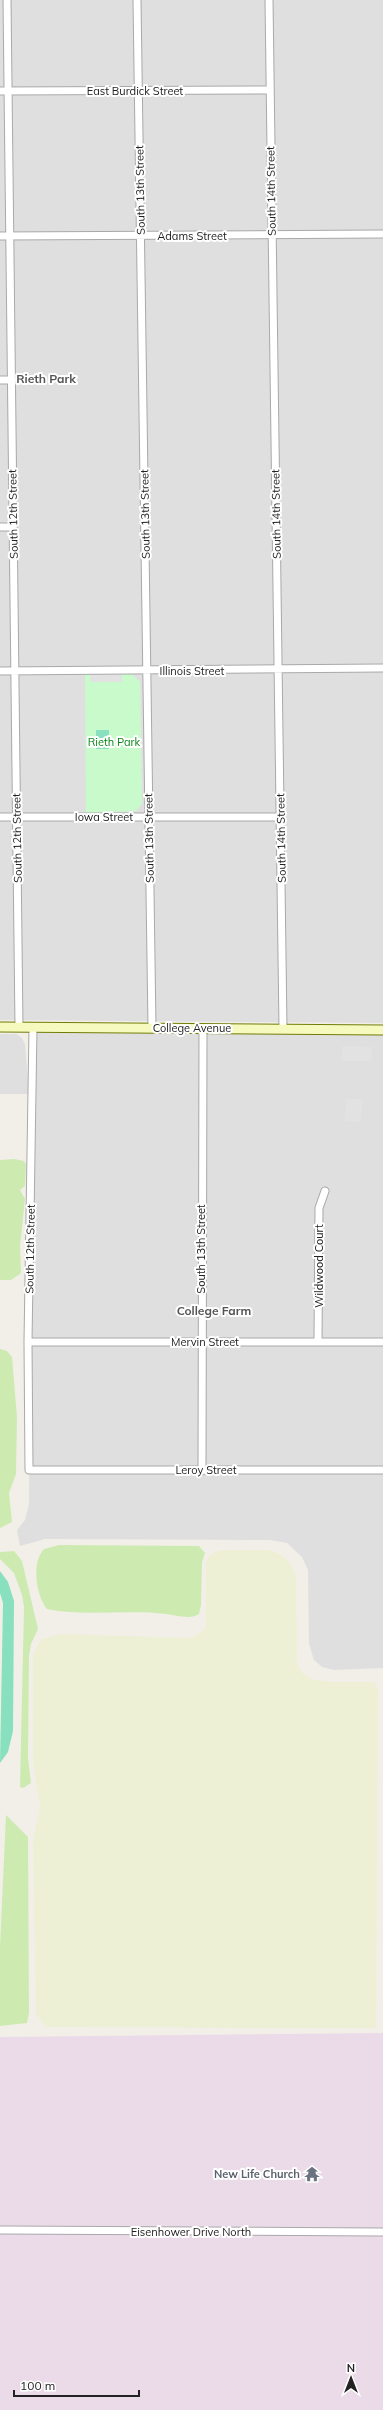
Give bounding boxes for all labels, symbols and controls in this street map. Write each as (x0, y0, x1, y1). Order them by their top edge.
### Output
street label: East Burdick Street (87, 84, 183, 98)
street label: South 13th Street (132, 145, 148, 235)
street label: South 14th Street (263, 146, 279, 236)
street label: Adams Street (157, 229, 227, 243)
district label: Rieth Park (16, 371, 76, 386)
street label: South 12th Street (5, 469, 21, 559)
street label: South 13th Street (137, 469, 153, 559)
street label: South 14th Street (268, 469, 284, 559)
street label: Illinois Street (160, 664, 225, 678)
park label: Rieth Park (88, 735, 141, 749)
street label: South 12th Street (9, 793, 25, 883)
street label: South 13th Street (141, 793, 157, 883)
street label: South 14th Street (273, 793, 289, 883)
street label: Iowa Street (75, 810, 133, 824)
street label: College Avenue (153, 1021, 231, 1035)
street label: South 12th Street (22, 1204, 38, 1294)
street label: South 13th Street (194, 1204, 208, 1294)
street label: Wildwood Court (312, 1224, 326, 1308)
district label: College Farm (177, 1303, 252, 1318)
street label: Mervin Street (171, 1335, 239, 1349)
street label: Leroy Street (175, 1463, 237, 1477)
temple icon: New Life Church (303, 2165, 321, 2183)
place label: New Life Church (214, 2167, 300, 2181)
street label: Eisenhower Drive North (131, 2225, 251, 2239)
north arrow (331, 2358, 371, 2398)
text: N (347, 2361, 355, 2375)
scale bar (14, 2372, 139, 2398)
text: 100 m (20, 2378, 55, 2393)

